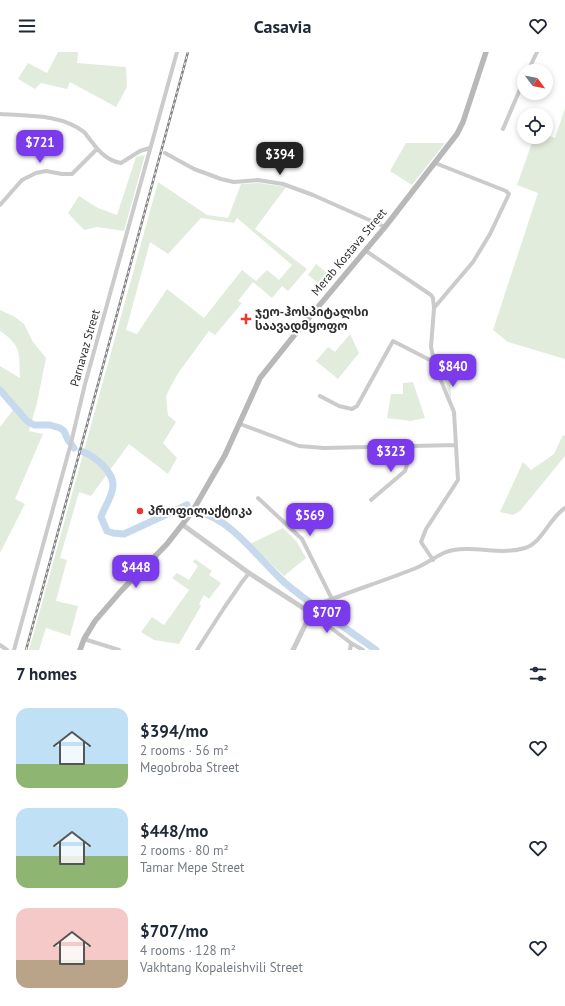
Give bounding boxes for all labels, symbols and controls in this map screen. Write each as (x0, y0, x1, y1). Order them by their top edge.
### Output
icon: menu (16, 15, 38, 37)
text: Casavia (254, 15, 311, 38)
icon: heart (527, 15, 549, 37)
north arrow (517, 64, 553, 100)
map controls (517, 64, 553, 144)
button: locate (517, 108, 553, 144)
pin: $721 (16, 130, 64, 164)
text: $721 (25, 134, 55, 151)
pin: $394 (256, 142, 304, 176)
text: $394 (265, 146, 295, 163)
street label: Merab Kostava Street (308, 205, 389, 298)
place label: ჯეო-ჰოსპიტალსი საავადმყოფო (255, 304, 369, 334)
street label: Parnavaz Street (66, 308, 103, 388)
marker: ჯეო-ჰოსპიტალსი საავადმყოფო (240, 313, 252, 325)
pin: $840 (429, 354, 477, 388)
text: $840 (438, 358, 468, 375)
pin: $323 (367, 439, 415, 473)
text: $323 (376, 443, 406, 460)
place label: პროფილაქტიკა (148, 503, 252, 519)
pin: $569 (286, 503, 334, 537)
marker: პროფილაქტიკა (135, 506, 145, 516)
text: $569 (295, 507, 325, 524)
pin: $448 (112, 555, 160, 589)
text: $448 (121, 559, 151, 576)
pin: $707 (303, 600, 351, 634)
text: $707 (312, 604, 342, 621)
text: 7 homes (16, 663, 77, 685)
icon: filters (527, 663, 549, 685)
text: $394/mo (140, 720, 208, 742)
icon: home (48, 724, 96, 772)
icon: heart (527, 737, 549, 759)
text: 2 rooms · 56 m² (140, 742, 229, 759)
text: Megobroba Street (140, 759, 239, 776)
text: $448/mo (140, 820, 208, 842)
icon: home (48, 824, 96, 872)
icon: heart (527, 837, 549, 859)
text: 2 rooms · 80 m² (140, 842, 229, 859)
text: Tamar Mepe Street (140, 859, 244, 876)
text: $707/mo (140, 920, 208, 942)
icon: home (48, 924, 96, 972)
icon: heart (527, 937, 549, 959)
text: 4 rooms · 128 m² (140, 942, 236, 959)
text: Vakhtang Kopaleishvili Street (140, 959, 303, 976)

